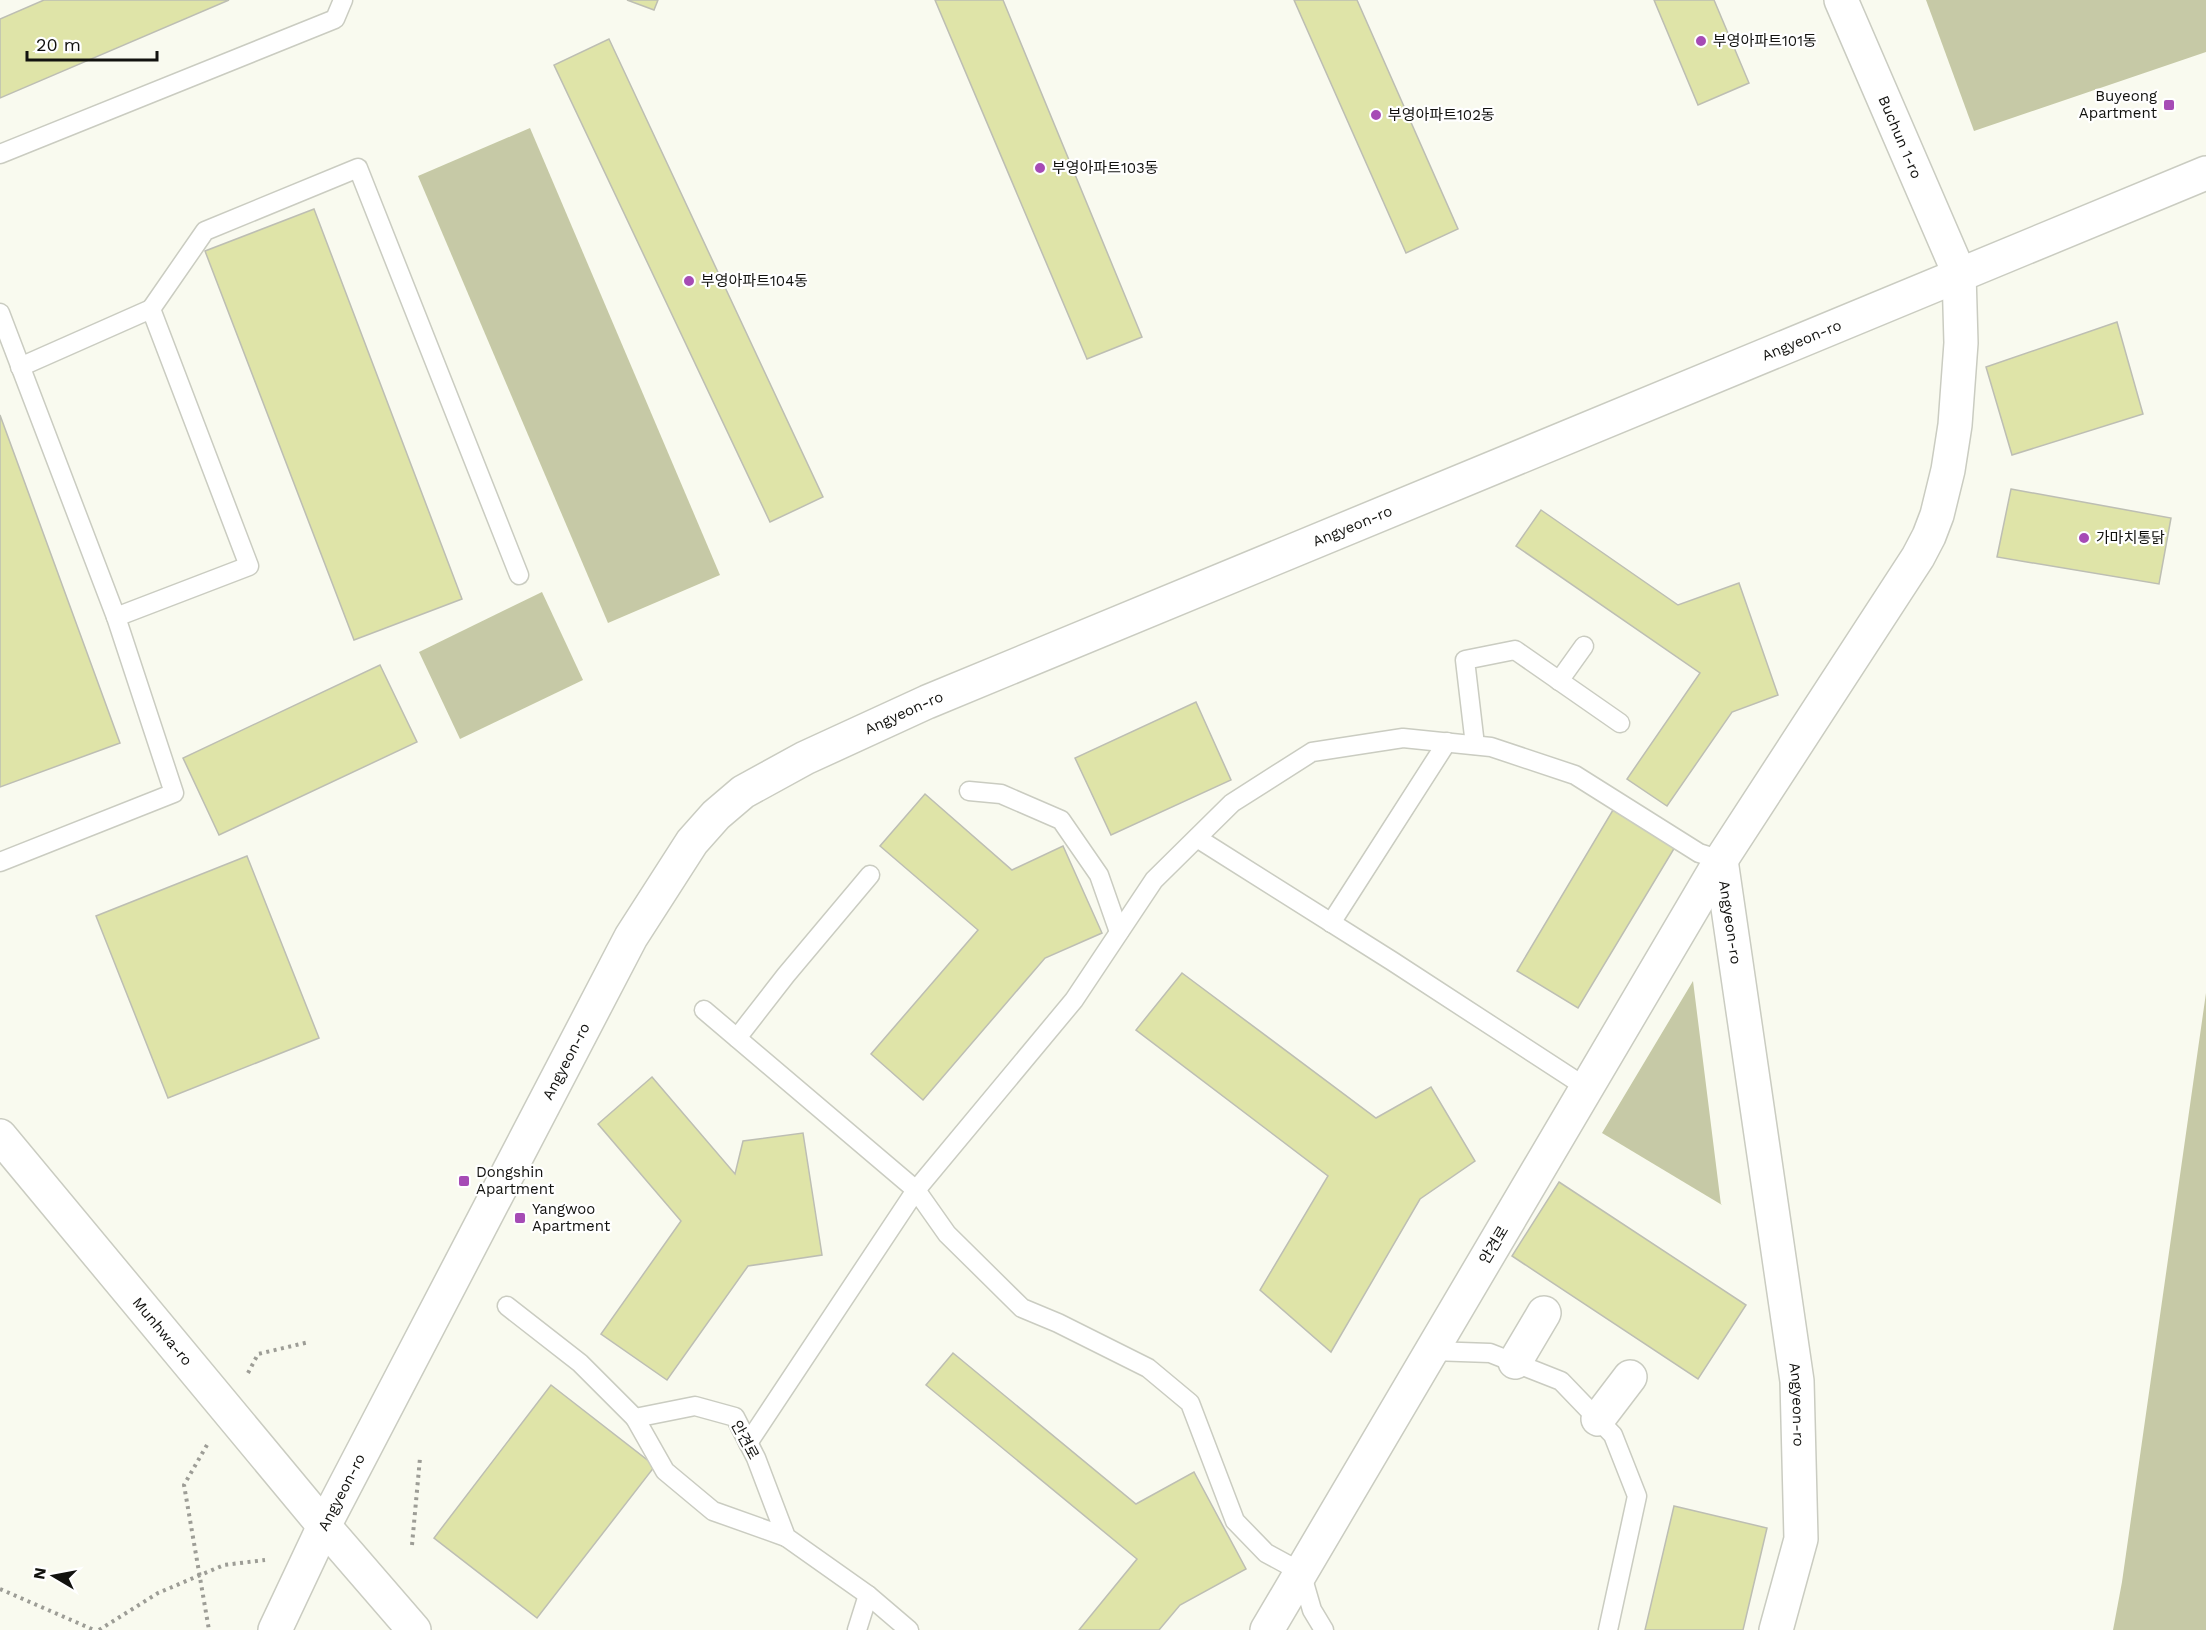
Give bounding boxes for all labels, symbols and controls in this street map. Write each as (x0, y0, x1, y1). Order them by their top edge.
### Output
scale bar (27, 24, 158, 62)
place label: 부영아파트101동 (1713, 32, 1817, 50)
text: 20 m (36, 34, 81, 55)
marker: 부영아파트101동 (1694, 34, 1708, 48)
place label: Buyeong Apartment (2079, 87, 2158, 122)
street label: Buchun 1-ro (1874, 93, 1926, 181)
marker: Buyeong Apartment (2162, 98, 2176, 112)
place label: 부영아파트102동 (1388, 106, 1495, 124)
marker: 부영아파트102동 (1369, 108, 1383, 122)
place label: 부영아파트103동 (1052, 159, 1158, 177)
marker: 부영아파트103동 (1033, 161, 1047, 175)
place label: 부영아파트104동 (701, 272, 808, 290)
marker: 부영아파트104동 (682, 274, 696, 288)
street label: Angyeon-ro (1759, 316, 1844, 365)
street label: Angyeon-ro (1310, 502, 1395, 550)
place label: 가마치통닭 (2096, 529, 2165, 547)
marker: 가마치통닭 (2077, 531, 2091, 545)
street label: Angyeon-ro (862, 687, 946, 738)
street label: Angyeon-ro (1715, 879, 1745, 965)
street label: Angyeon-ro (539, 1020, 594, 1103)
place label: Dongshin Apartment (476, 1163, 555, 1198)
marker: Dongshin Apartment (457, 1174, 471, 1188)
place label: Yangwoo Apartment (532, 1200, 611, 1235)
marker: Yangwoo Apartment (513, 1211, 527, 1225)
street label: 안견로 (1476, 1223, 1512, 1267)
street label: Munhwa-ro (129, 1293, 196, 1369)
street label: Angyeon-ro (1785, 1361, 1808, 1447)
street label: 안견로 (727, 1417, 763, 1463)
street label: Angyeon-ro (314, 1451, 369, 1534)
north arrow (24, 1546, 84, 1606)
text: N (29, 1566, 50, 1581)

